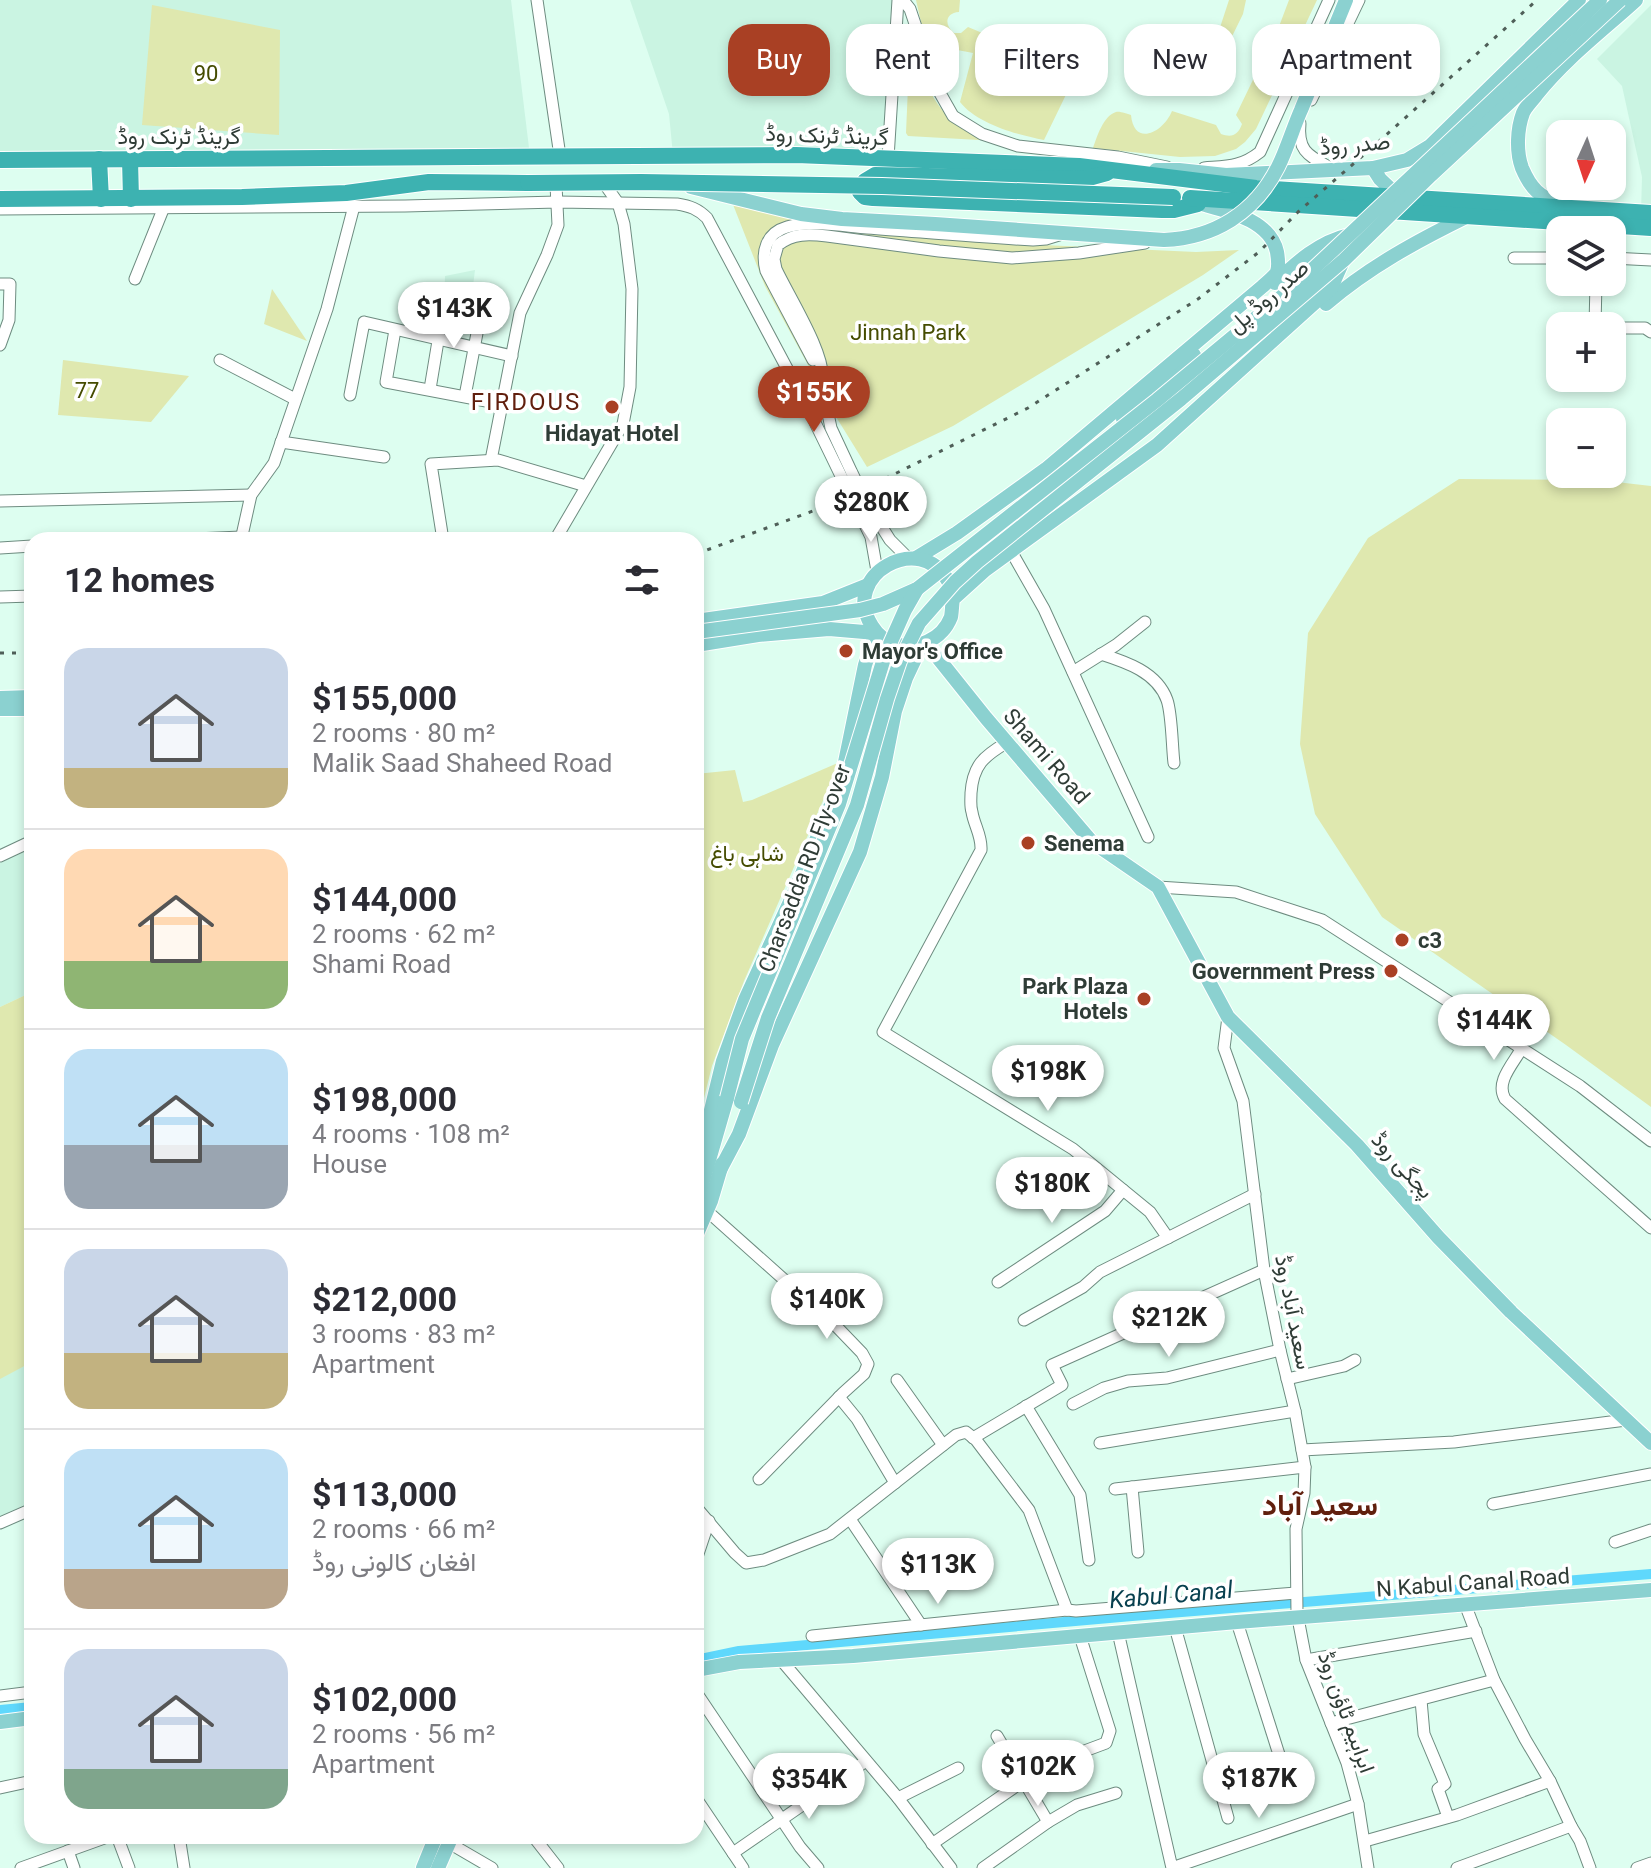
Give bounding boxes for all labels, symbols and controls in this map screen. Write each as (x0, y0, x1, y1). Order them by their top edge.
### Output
chip: Buy (728, 24, 830, 96)
chip: Rent (846, 24, 959, 96)
chip: Filters (975, 24, 1108, 96)
chip: New (1124, 24, 1236, 96)
chip: Apartment (1252, 24, 1440, 96)
park label: 90 (194, 61, 218, 86)
north arrow (1546, 120, 1626, 200)
map controls (1546, 120, 1626, 488)
street label: گرینڈ ٹرنک روڈ (765, 121, 889, 151)
street label: گرینڈ ٹرنک روڈ (117, 124, 241, 150)
street label: صدر روڈ (1319, 129, 1391, 161)
button: layers (1546, 216, 1626, 296)
street label: صدر روڈ پل (1223, 255, 1315, 340)
pin: $143K (398, 282, 510, 350)
text: $143K (416, 293, 492, 323)
button: + (1546, 312, 1626, 392)
park label: Jinnah Park (850, 320, 967, 345)
pin: $155K (758, 366, 870, 434)
text: $155K (776, 377, 852, 407)
park label: 77 (75, 378, 99, 403)
district label: FIRDOUS (471, 388, 581, 416)
marker: Hidayat Hotel (603, 398, 621, 416)
button: − (1546, 408, 1626, 488)
place label: Hidayat Hotel (545, 421, 679, 446)
pin: $280K (815, 476, 927, 544)
text: $280K (833, 487, 909, 517)
icon: filters (620, 558, 664, 602)
text: 12 homes (64, 560, 215, 600)
place label: Mayor's Office (862, 639, 1003, 664)
marker: Mayor's Office (837, 642, 855, 660)
text: $155,000 (312, 678, 457, 718)
icon: home (128, 680, 224, 776)
street label: Shami Road (999, 704, 1095, 809)
text: 2 rooms · 80 m² (312, 718, 495, 748)
text: Malik Saad Shaheed Road (312, 748, 613, 778)
street label: Charsadda RD Fly-over (753, 760, 856, 976)
place label: Senema (1044, 831, 1125, 856)
marker: Senema (1019, 834, 1037, 852)
park label: شاہی باغ (710, 841, 784, 868)
text: $144,000 (312, 879, 457, 919)
icon: home (128, 881, 224, 977)
text: 2 rooms · 62 m² (312, 919, 495, 949)
place label: c3 (1418, 928, 1442, 953)
marker: c3 (1393, 931, 1411, 949)
text: Shami Road (312, 949, 451, 979)
place label: Government Press (1192, 959, 1375, 984)
marker: Government Press (1382, 962, 1400, 980)
place label: Park Plaza Hotels (1022, 974, 1128, 1024)
marker: Park Plaza Hotels (1135, 990, 1153, 1008)
pin: $144K (1438, 994, 1550, 1062)
text: $144K (1456, 1005, 1532, 1035)
pin: $198K (992, 1045, 1104, 1113)
text: $198K (1010, 1056, 1086, 1086)
text: $198,000 (312, 1079, 457, 1119)
icon: home (128, 1081, 224, 1177)
text: 4 rooms · 108 m² (312, 1119, 510, 1149)
street label: پجگی روڈ (1365, 1127, 1439, 1205)
text: House (312, 1149, 387, 1179)
pin: $180K (996, 1157, 1108, 1225)
text: $180K (1014, 1168, 1090, 1198)
street label: سعید آباد روڈ (1269, 1253, 1317, 1372)
pin: $140K (771, 1273, 883, 1341)
text: $212,000 (312, 1279, 457, 1319)
icon: home (128, 1281, 224, 1377)
text: $140K (789, 1284, 865, 1314)
pin: $212K (1113, 1291, 1225, 1359)
text: $212K (1131, 1302, 1207, 1332)
text: 3 rooms · 83 m² (312, 1319, 495, 1349)
text: Apartment (312, 1349, 435, 1379)
text: $113,000 (312, 1474, 457, 1514)
icon: home (128, 1481, 224, 1577)
district label: سعید آباد (1262, 1487, 1378, 1522)
text: 2 rooms · 66 m² (312, 1514, 495, 1544)
pin: $113K (882, 1538, 994, 1606)
text: افغان کالونی روڈ (312, 1547, 476, 1577)
text: $113K (900, 1549, 976, 1579)
street label: N Kabul Canal Road (1375, 1563, 1571, 1602)
water label: Kabul Canal (1108, 1576, 1234, 1614)
street label: ابراہیم ٹاؤن روڈ (1311, 1648, 1380, 1777)
text: $102,000 (312, 1679, 457, 1719)
icon: home (128, 1681, 224, 1777)
text: 2 rooms · 56 m² (312, 1719, 495, 1749)
pin: $102K (982, 1740, 1094, 1808)
text: Apartment (312, 1749, 435, 1779)
text: $102K (1000, 1751, 1076, 1781)
pin: $187K (1203, 1752, 1315, 1820)
pin: $354K (753, 1753, 865, 1821)
text: $187K (1221, 1763, 1297, 1793)
text: $354K (771, 1764, 847, 1794)

